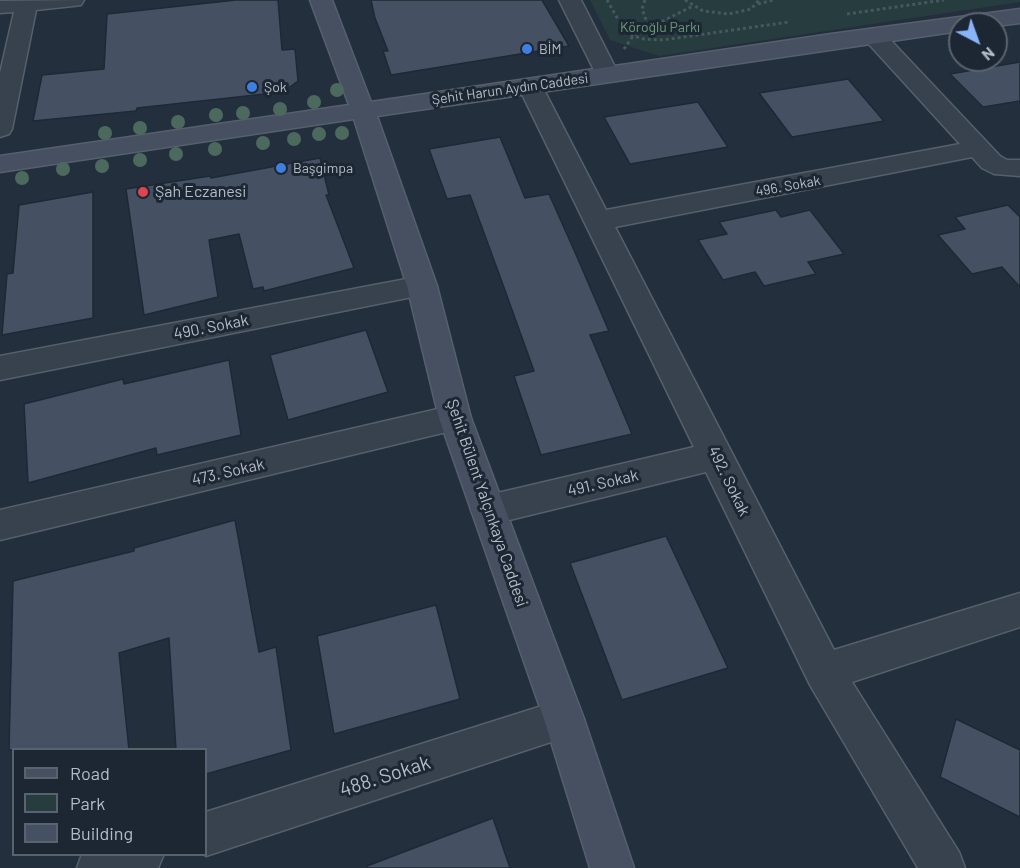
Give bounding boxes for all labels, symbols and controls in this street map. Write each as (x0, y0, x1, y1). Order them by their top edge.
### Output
north arrow (948, 12, 1008, 72)
park label: Köroğlu Parkı (620, 19, 700, 35)
place label: BİM (539, 41, 561, 57)
marker: BİM (520, 42, 534, 56)
text: N (979, 44, 999, 65)
street label: Şehit Harun Aydın Caddesi (431, 70, 589, 108)
place label: Şok (264, 79, 287, 95)
marker: Şok (245, 80, 259, 94)
place label: Başgimpa (293, 160, 353, 176)
marker: Başgimpa (274, 161, 288, 175)
street label: 496. Sokak (754, 172, 822, 200)
place label: Şah Eczanesi (155, 182, 246, 202)
marker: Şah Eczanesi (136, 185, 150, 199)
street label: 490. Sokak (172, 310, 250, 344)
street label: Şehit Bülent Yalçınkaya Caddesi (442, 397, 532, 609)
street label: 492. Sokak (704, 443, 754, 519)
street label: 473. Sokak (190, 454, 266, 490)
street label: 491. Sokak (566, 466, 640, 500)
legend (12, 748, 207, 856)
street label: 488. Sokak (337, 750, 433, 802)
text: Road (70, 762, 110, 784)
text: Park (70, 792, 105, 814)
text: Building (70, 822, 133, 844)

